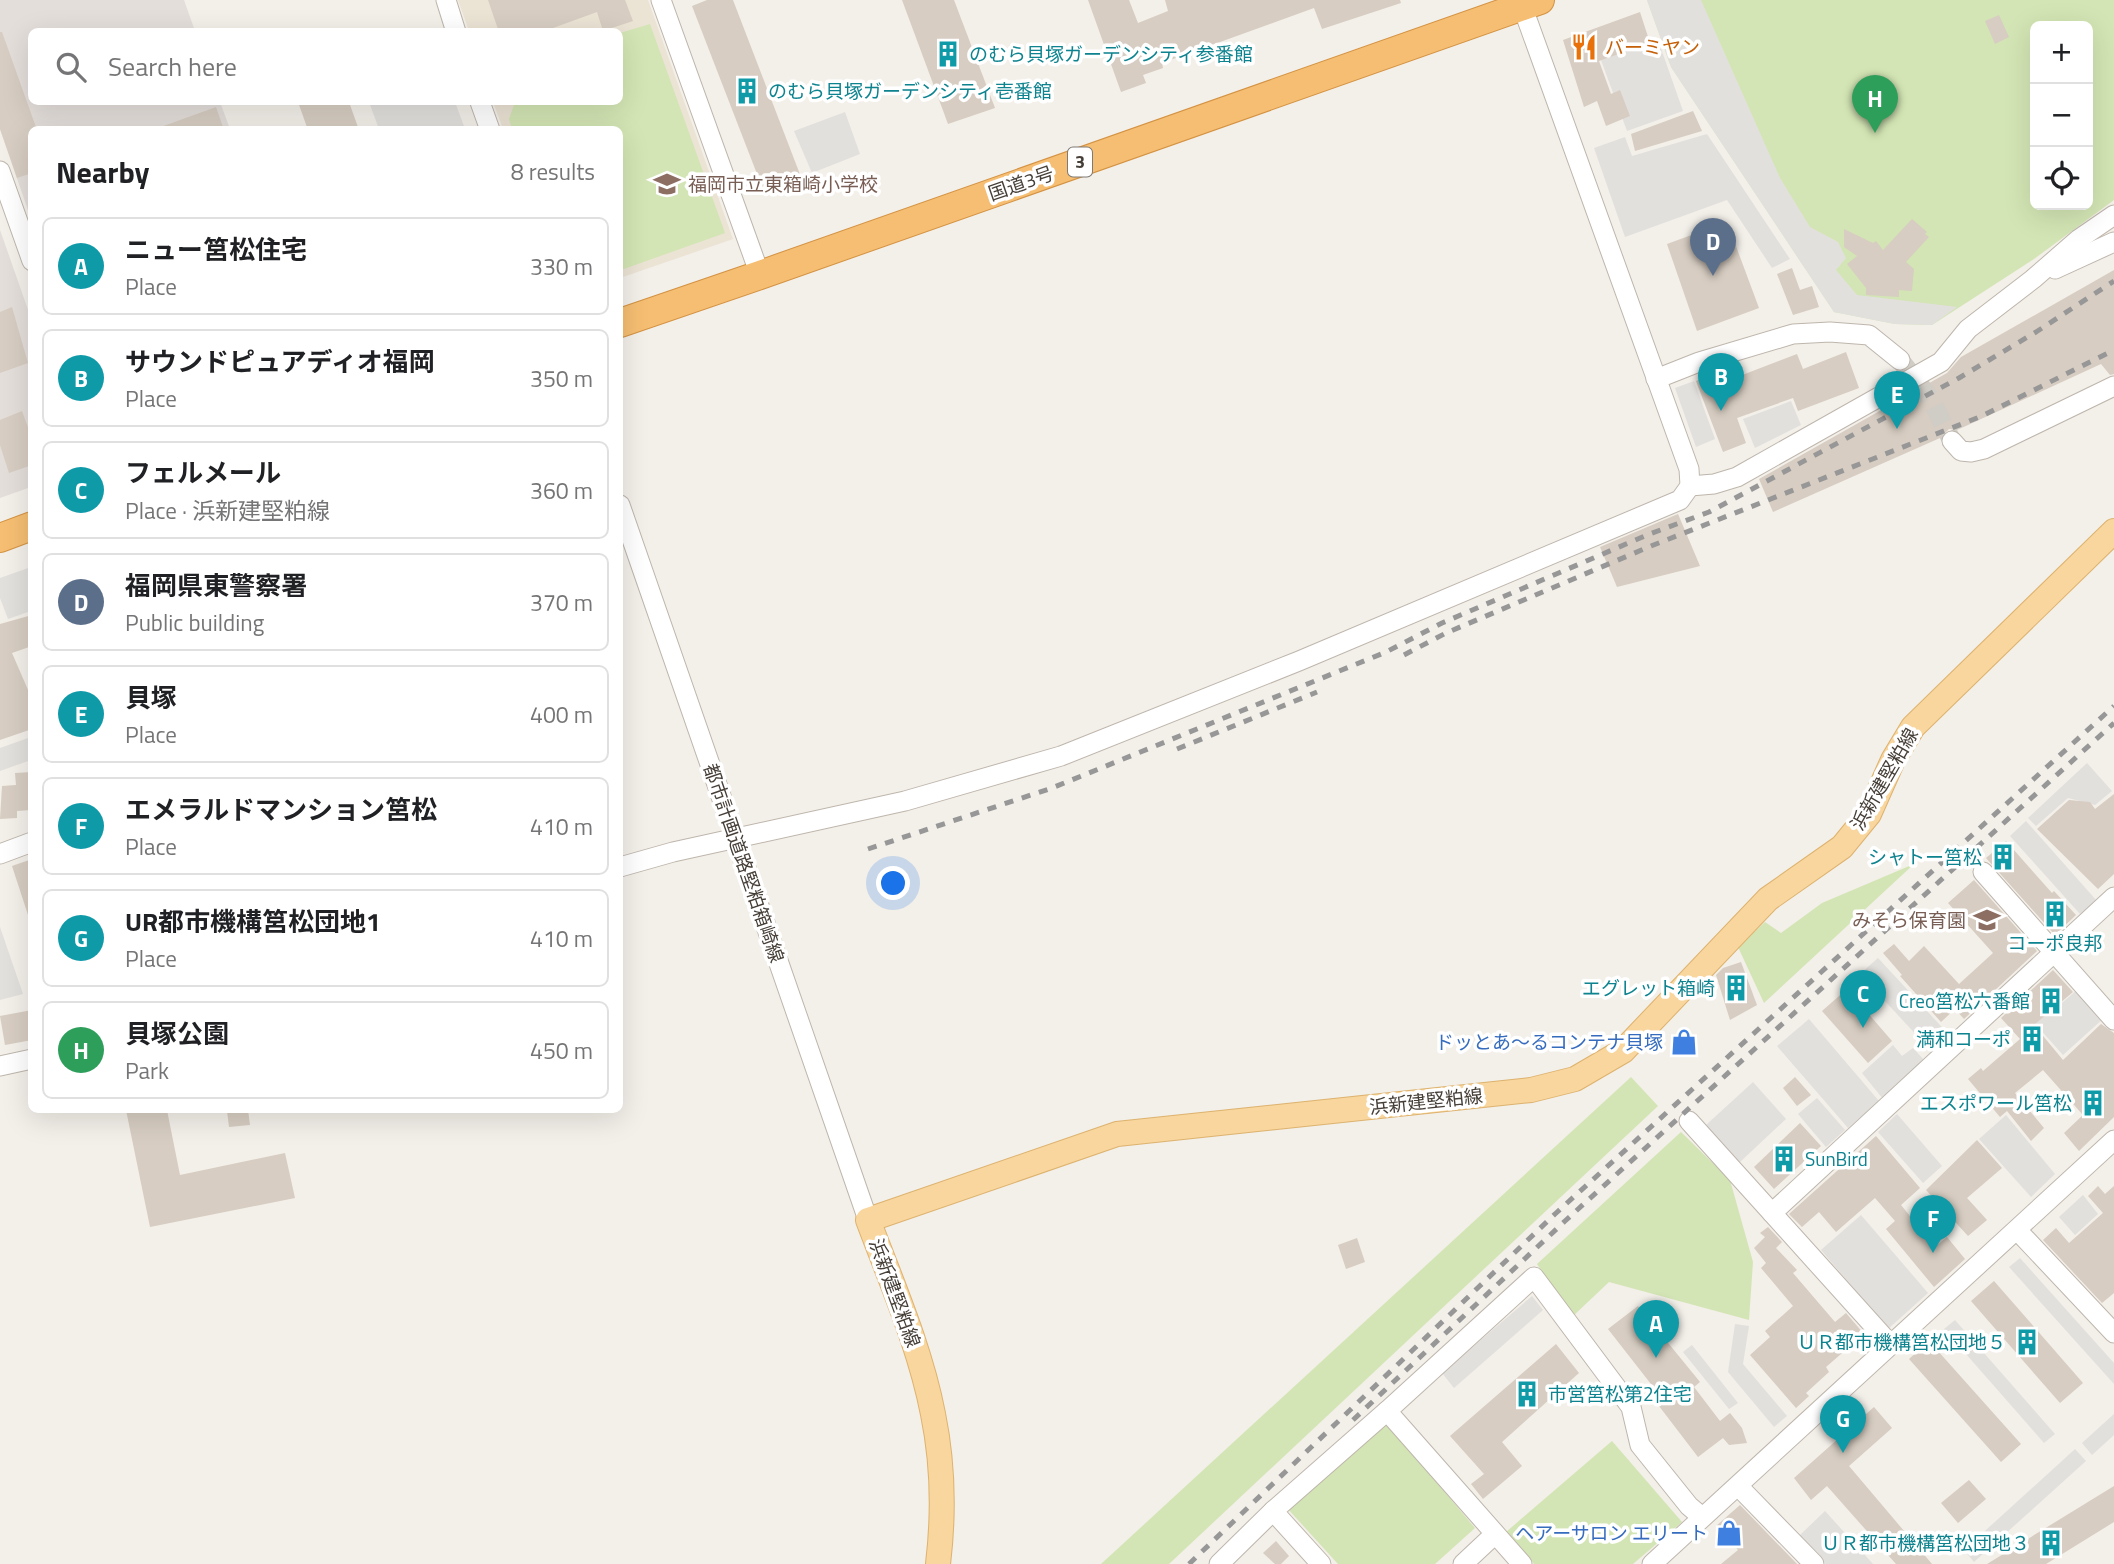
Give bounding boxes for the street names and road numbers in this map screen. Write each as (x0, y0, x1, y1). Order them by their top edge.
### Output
road number: 3 (1068, 148, 1092, 176)
street label: 国道3号 (984, 158, 1058, 207)
street label: 浜新建堅粕線 (1843, 722, 1925, 835)
street label: 都市計画道路堅粕箱崎線 (697, 759, 792, 966)
street label: 浜新建堅粕線 (1368, 1080, 1484, 1121)
street label: 浜新建堅粕線 (862, 1234, 929, 1351)

